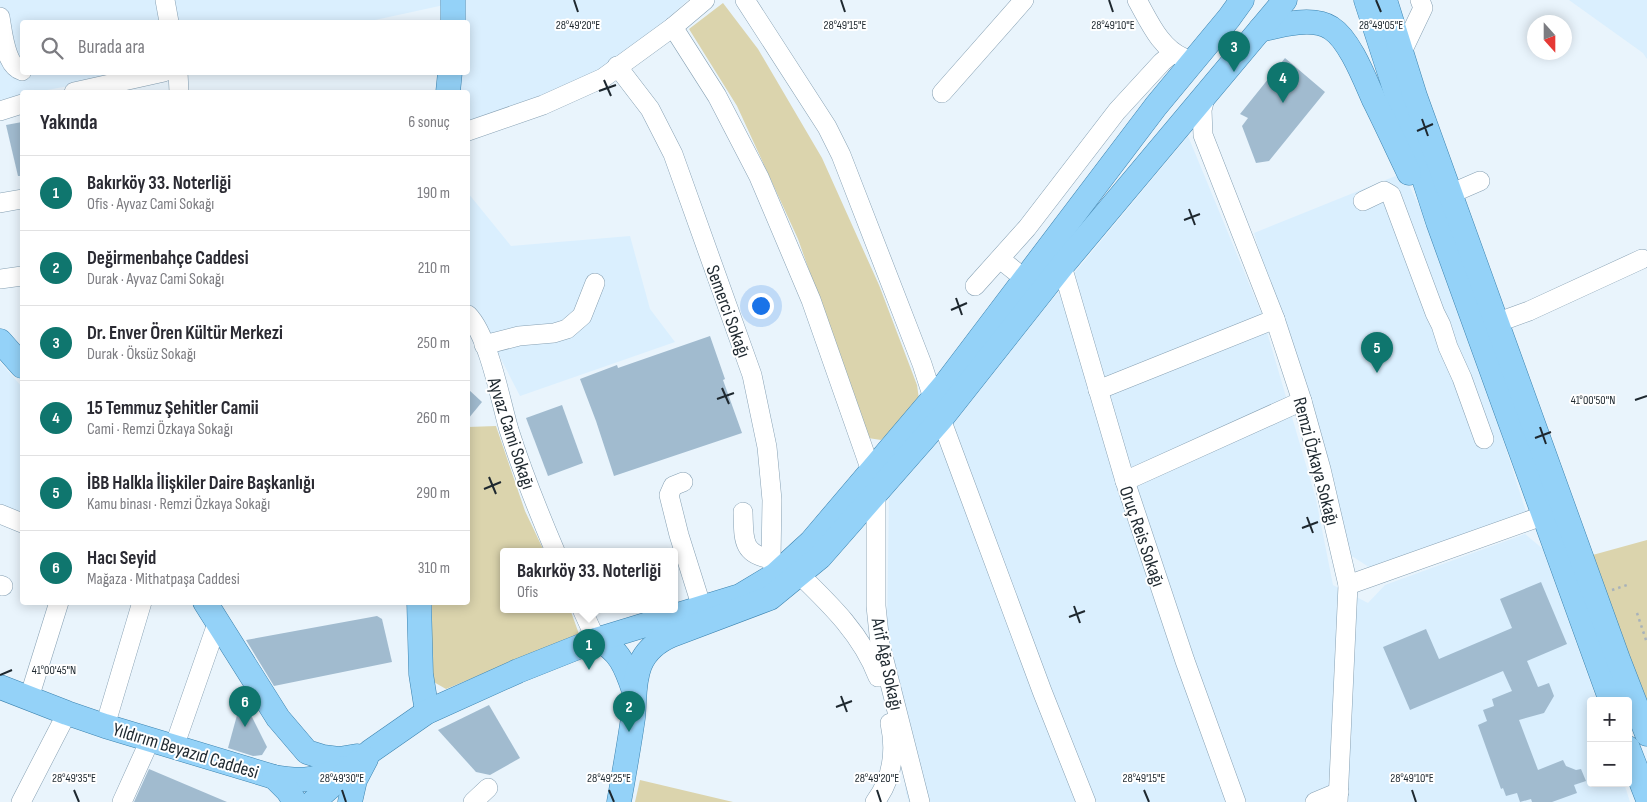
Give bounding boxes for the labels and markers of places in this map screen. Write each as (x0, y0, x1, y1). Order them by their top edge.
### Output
pin: 3 (1218, 31, 1250, 72)
pin: 4 (1267, 62, 1299, 103)
pin: 5 (1361, 332, 1393, 373)
pin: 1 (573, 629, 605, 670)
pin: 6 (229, 686, 261, 727)
pin: 2 (613, 691, 645, 732)

